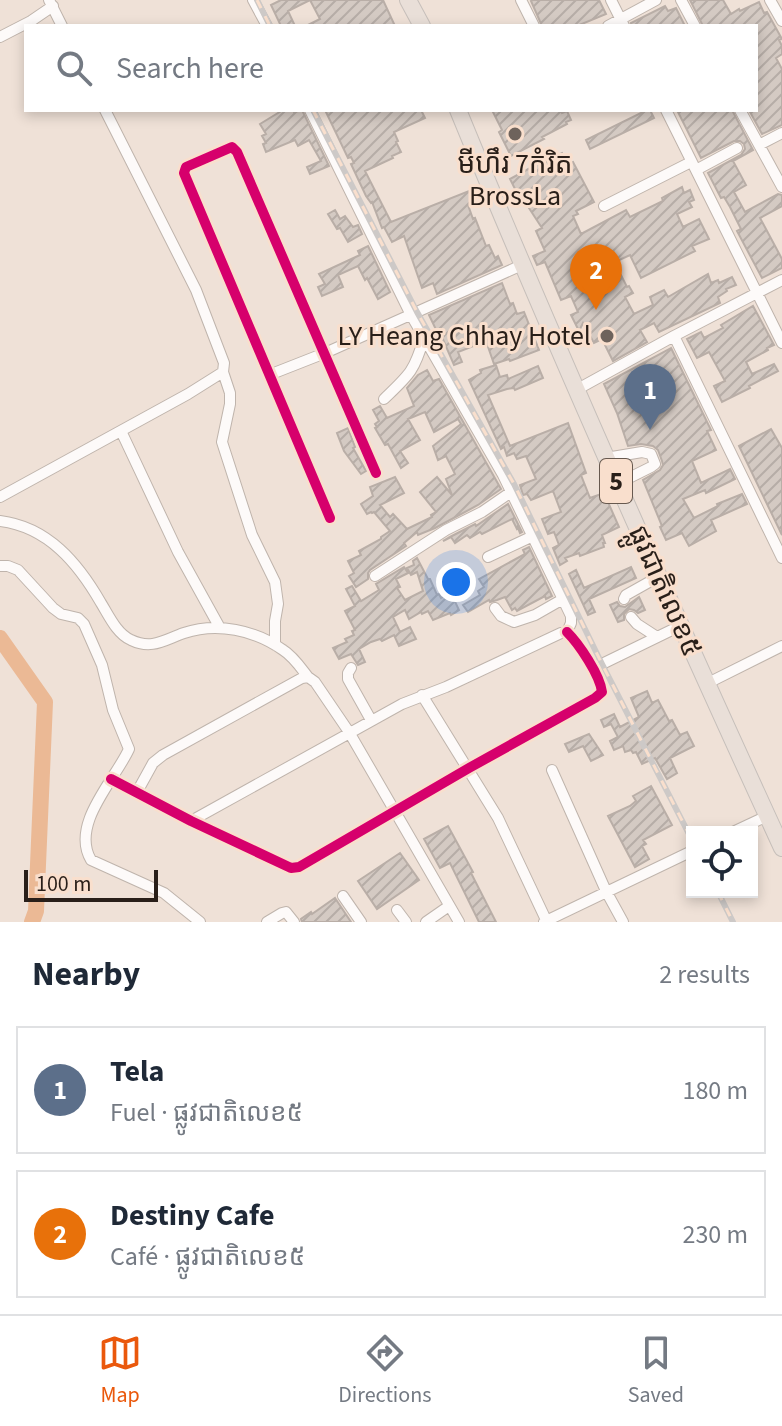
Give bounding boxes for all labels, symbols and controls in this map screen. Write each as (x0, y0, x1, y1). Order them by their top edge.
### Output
search box (24, 24, 758, 112)
icon: search (52, 46, 96, 90)
text: Search here (116, 47, 264, 90)
marker: មីហឹរ 7កំរិត BrossLa (506, 125, 524, 143)
place label: មីហឹរ 7កំរិត BrossLa (458, 144, 573, 216)
pin: 2 (570, 244, 622, 310)
place label: LY Heang Chhay Hotel (337, 316, 591, 356)
marker: LY Heang Chhay Hotel (598, 327, 616, 345)
pin: 1 (624, 364, 676, 430)
road number: 5 (600, 459, 632, 503)
street label: ផ្លូវជាតិលេខ៥ (614, 519, 712, 665)
your location (436, 562, 476, 602)
map controls (686, 826, 758, 898)
button: locate (686, 826, 758, 898)
scale bar (24, 866, 158, 902)
text: 100 m (36, 868, 91, 900)
text: Nearby (32, 950, 140, 999)
text: 2 results (659, 956, 750, 993)
text: Tela (110, 1050, 164, 1093)
text: 1 (53, 1072, 67, 1109)
text: 180 m (682, 1072, 748, 1109)
text: Fuel · ផ្លូវជាតិលេខ៥ (110, 1094, 303, 1131)
text: Destiny Cafe (110, 1194, 275, 1237)
text: 2 (53, 1216, 67, 1253)
text: 230 m (682, 1216, 748, 1253)
text: Café · ផ្លូវជាតិលេខ៥ (110, 1238, 305, 1275)
tab: Map (98, 1331, 142, 1411)
tab: Directions (338, 1331, 431, 1411)
tab: Saved (628, 1331, 684, 1411)

